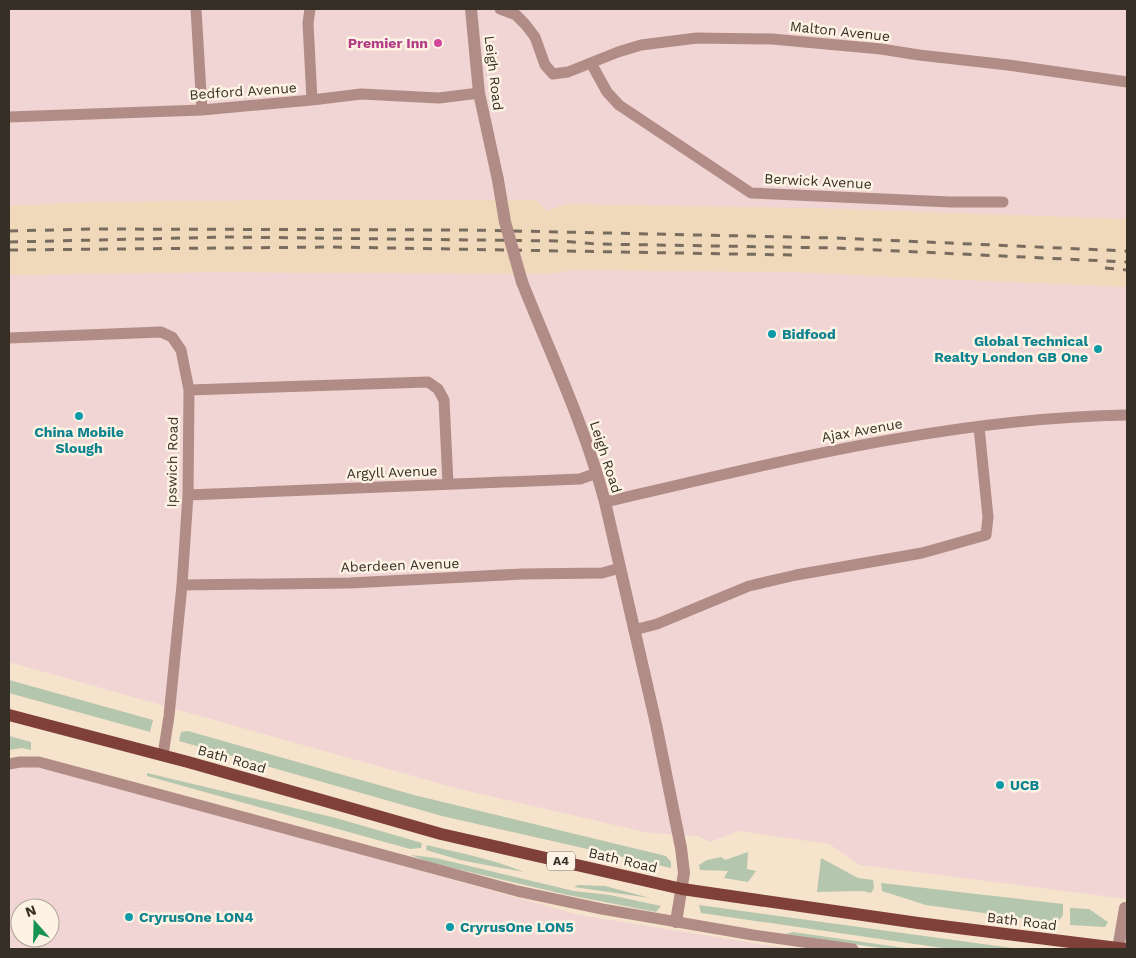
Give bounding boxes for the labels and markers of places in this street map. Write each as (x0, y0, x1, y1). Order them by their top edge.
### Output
place label: Premier Inn (348, 35, 428, 51)
marker: Premier Inn (432, 37, 444, 49)
place label: Bidfood (782, 326, 836, 342)
marker: Bidfood (766, 328, 778, 340)
place label: Global Technical Realty London GB One (934, 333, 1088, 365)
marker: Global Technical Realty London GB One (1092, 343, 1104, 355)
marker: China Mobile Slough (73, 410, 85, 422)
place label: China Mobile Slough (34, 424, 124, 456)
place label: UCB (1010, 777, 1039, 793)
marker: UCB (994, 779, 1006, 791)
place label: CryrusOne LON4 (139, 909, 254, 925)
marker: CryrusOne LON4 (123, 911, 135, 923)
place label: CryrusOne LON5 (460, 919, 574, 935)
marker: CryrusOne LON5 (444, 921, 456, 933)

